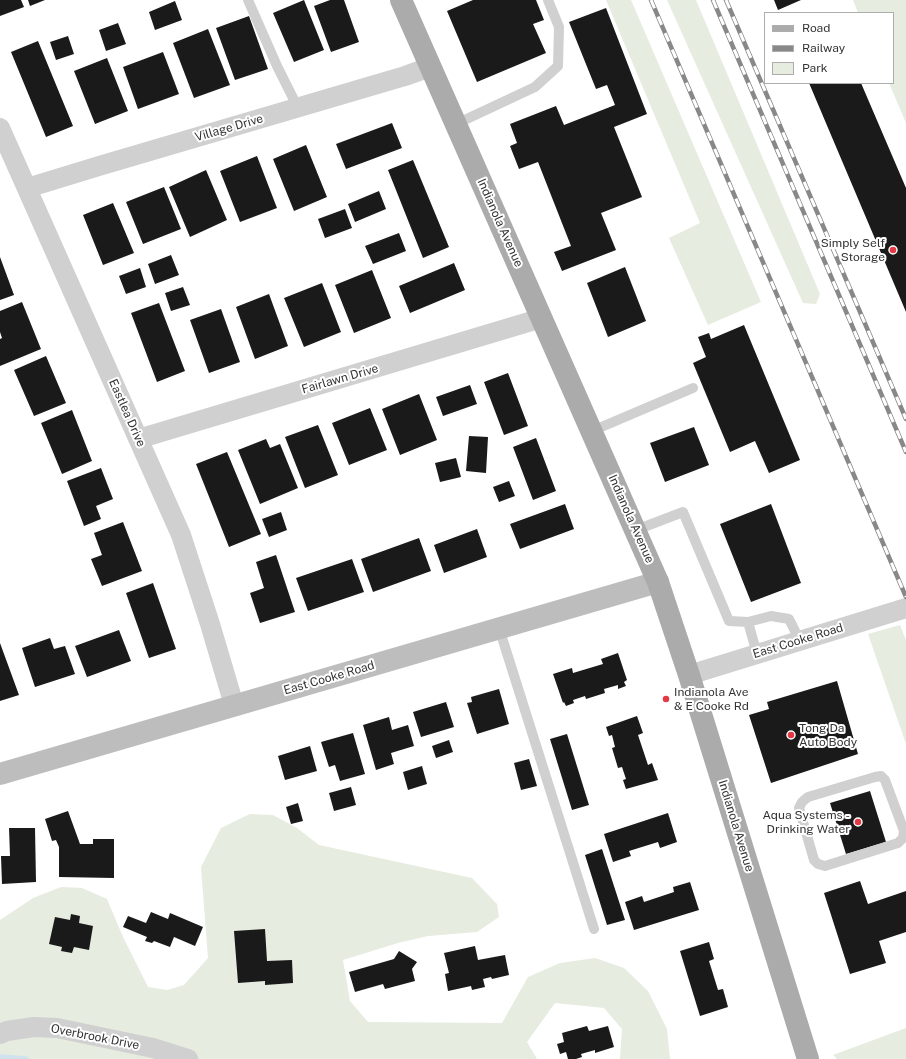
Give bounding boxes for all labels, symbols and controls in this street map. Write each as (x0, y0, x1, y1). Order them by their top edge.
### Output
legend (764, 12, 894, 84)
text: Road (802, 21, 830, 35)
text: Railway (802, 41, 845, 55)
text: Park (802, 61, 828, 75)
street label: Village Drive (193, 111, 265, 145)
street label: Indianola Avenue (474, 177, 526, 269)
place label: Simply Self Storage (821, 236, 885, 264)
marker: Simply Self Storage (888, 245, 898, 255)
street label: Fairlawn Drive (300, 361, 380, 397)
street label: Eastlea Drive (106, 377, 148, 449)
street label: Indianola Avenue (605, 473, 657, 565)
street label: East Cooke Road (751, 620, 845, 662)
street label: East Cooke Road (282, 658, 376, 698)
place label: Indianola Ave & E Cooke Rd (674, 685, 749, 713)
marker: Indianola Ave & E Cooke Rd (661, 694, 671, 704)
place label: Tong Da Auto Body (799, 721, 857, 749)
marker: Tong Da Auto Body (786, 730, 796, 740)
street label: Indianola Avenue (715, 778, 757, 874)
place label: Aqua Systems - Drinking Water (762, 808, 850, 836)
marker: Aqua Systems - Drinking Water (853, 817, 863, 827)
street label: Overbrook Drive (49, 1021, 141, 1053)

